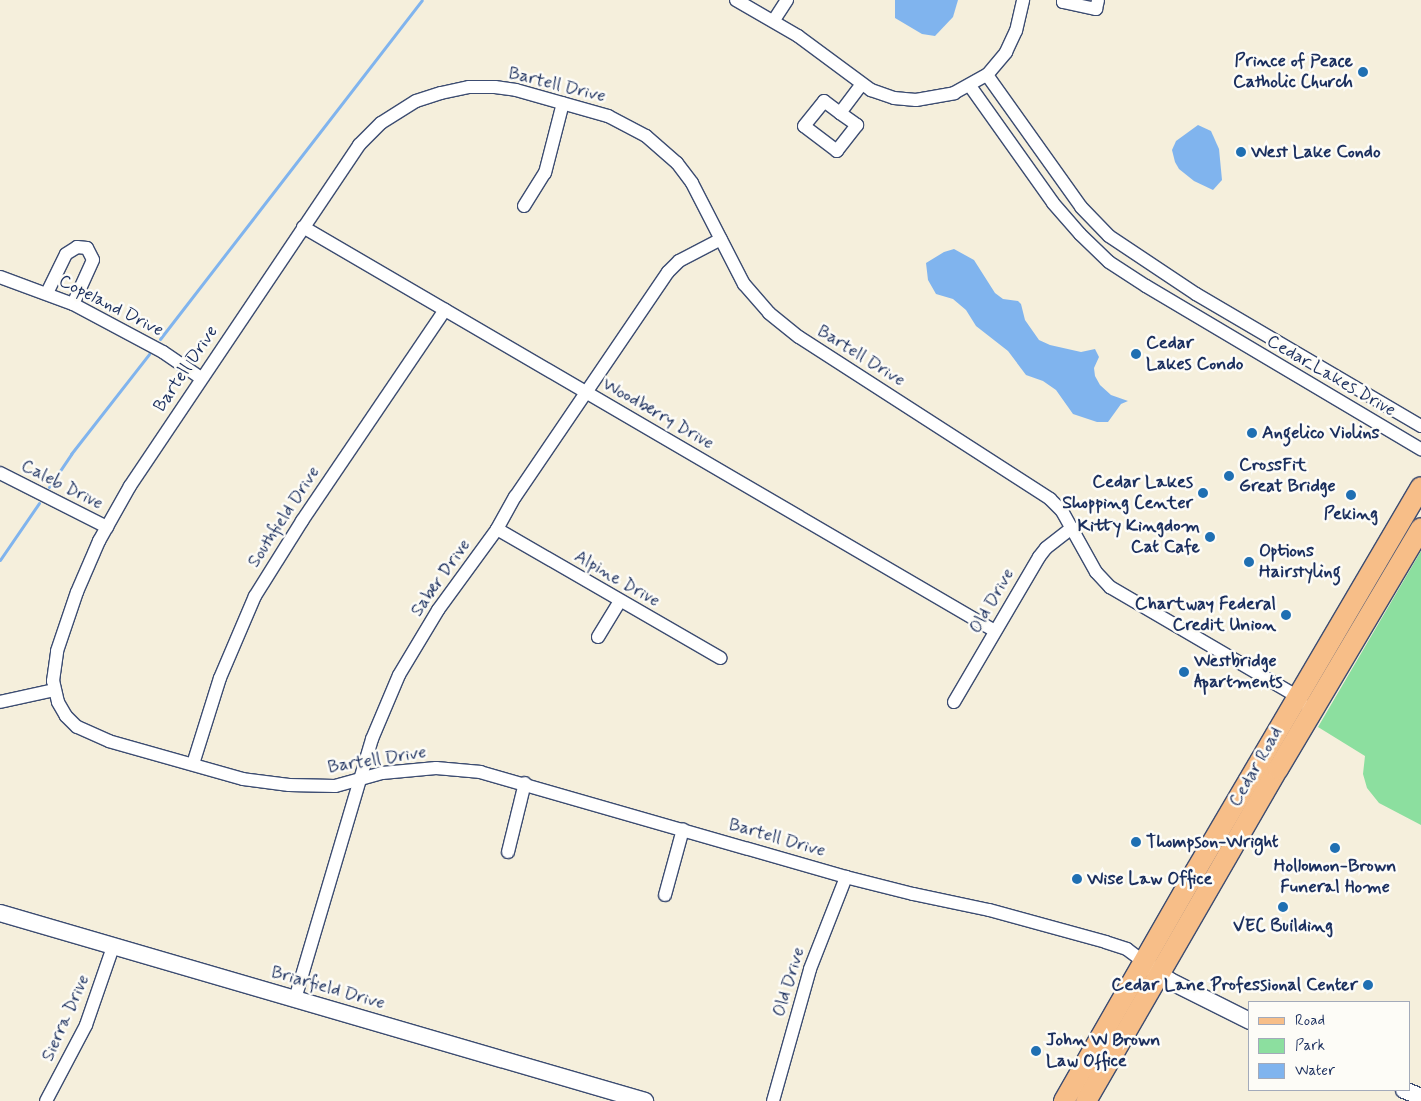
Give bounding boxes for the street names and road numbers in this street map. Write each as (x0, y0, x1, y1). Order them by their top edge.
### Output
street label: Bartell Drive (507, 63, 607, 107)
street label: Copeland Drive (56, 271, 166, 341)
street label: Bartell Drive (814, 321, 908, 391)
street label: Bartell Drive (150, 322, 222, 416)
street label: Cedar Lakes Drive (1264, 331, 1398, 421)
street label: Woodberry Drive (598, 373, 718, 455)
street label: Caleb Drive (17, 455, 107, 515)
street label: Southfield Drive (244, 463, 324, 571)
street label: Saber Drive (407, 535, 475, 621)
street label: Alpine Drive (570, 546, 664, 612)
street label: Old Drive (965, 565, 1019, 637)
street label: Cedar Road (1224, 723, 1288, 811)
street label: Bartell Drive (327, 742, 427, 778)
street label: Bartell Drive (727, 814, 827, 862)
street label: Old Drive (768, 945, 810, 1019)
street label: Briarfield Drive (269, 962, 387, 1014)
street label: Sierra Drive (37, 971, 95, 1065)

